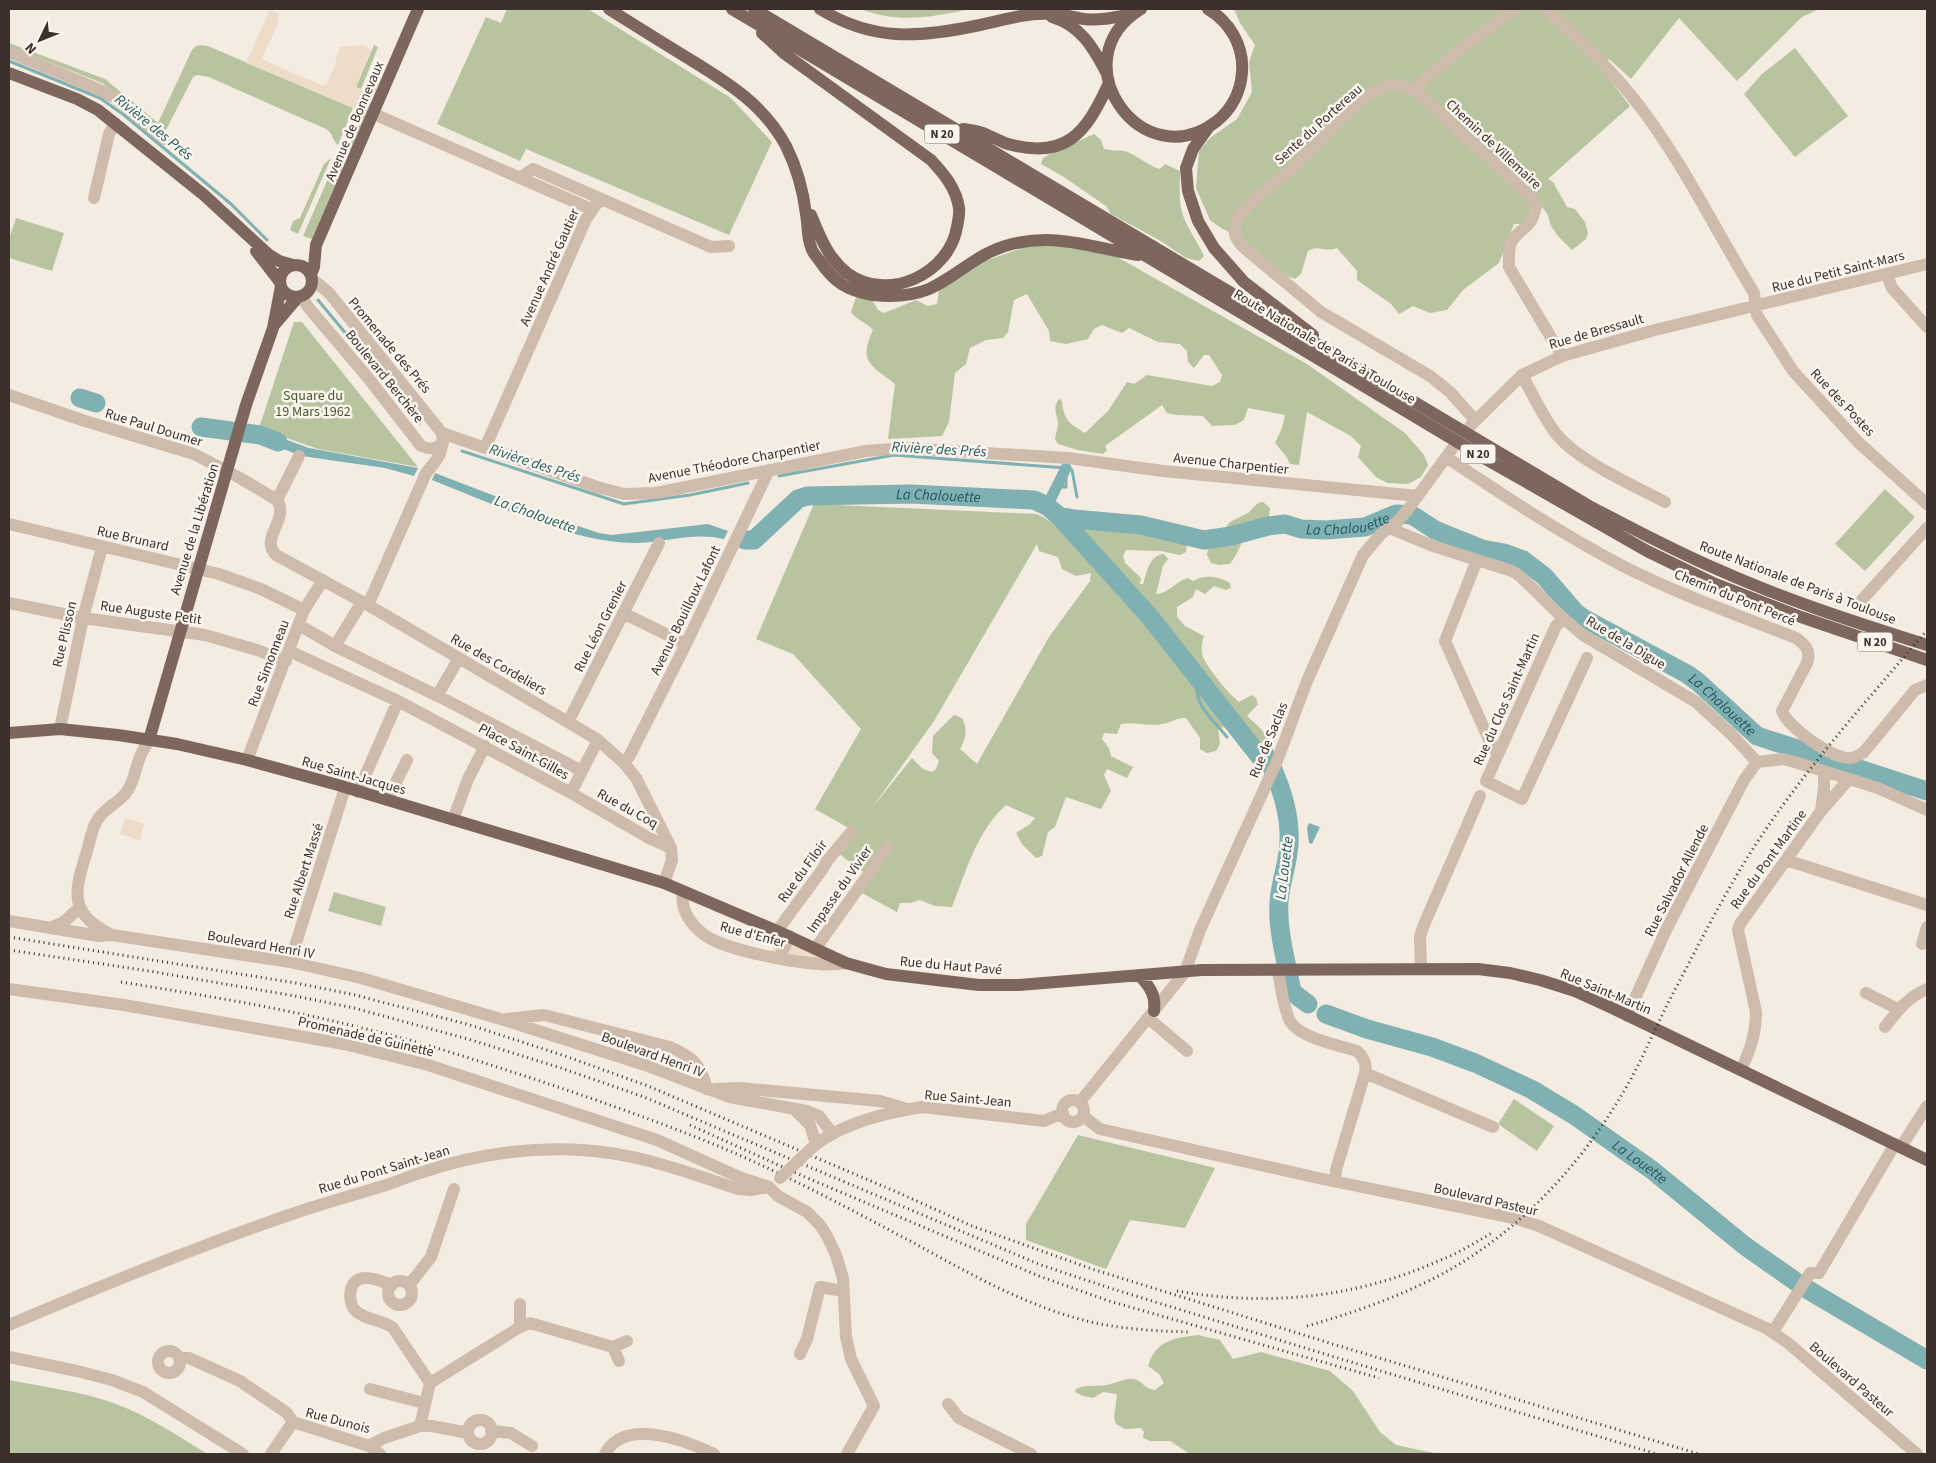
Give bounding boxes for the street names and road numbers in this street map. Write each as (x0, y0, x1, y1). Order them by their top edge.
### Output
street label: Avenue de Bonnevaux (321, 58, 390, 185)
street label: Sente du Portereau (1270, 80, 1367, 170)
street label: Chemin de Villemaire (1441, 95, 1546, 194)
road number: N 20 (924, 125, 960, 144)
street label: Avenue André Gautier (515, 205, 585, 329)
street label: Rue du Petit Saint-Mars (1770, 246, 1907, 298)
street label: Route Nationale de Paris à Toulouse (1230, 284, 1419, 409)
street label: Promenade des Prés (343, 293, 435, 398)
street label: Rue de Bressault (1547, 309, 1646, 355)
street label: Boulevard Berchère (340, 326, 428, 428)
street label: Rue des Postes (1805, 364, 1879, 441)
street label: Rue Paul Doumer (103, 404, 205, 452)
street label: Avenue Théodore Charpentier (646, 435, 822, 489)
road number: N 20 (1460, 444, 1496, 464)
street label: Avenue Charpentier (1172, 448, 1290, 480)
street label: Avenue de la Libération (165, 461, 224, 598)
street label: Rue Brunard (95, 521, 171, 557)
street label: Route Nationale de Paris à Toulouse (1696, 536, 1899, 630)
street label: Avenue Bouilloux Lafont (646, 542, 726, 679)
street label: Chemin du Pont Percé (1671, 565, 1798, 631)
street label: Rue Léon Grenier (569, 577, 633, 676)
street label: Rue Auguste Petit (99, 596, 203, 630)
street label: Rue Plisson (48, 599, 82, 669)
street label: Rue de la Digue (1582, 611, 1669, 675)
street label: Rue Simonneau (243, 617, 295, 710)
street label: Rue des Cordeliers (447, 629, 551, 701)
street label: Rue du Clos Saint-Martin (1469, 630, 1545, 769)
road number: N 20 (1858, 632, 1892, 652)
street label: Rue de Saclas (1245, 699, 1293, 781)
street label: Place Saint-Gilles (475, 719, 573, 785)
street label: Rue Saint-Jacques (299, 752, 408, 800)
street label: Rue du Coq (593, 784, 662, 834)
street label: Rue du Pont Martine (1726, 806, 1812, 914)
street label: Rue Albert Massé (279, 821, 329, 922)
street label: Rue Salvador Allende (1640, 821, 1714, 940)
street label: Rue du Filoir (773, 836, 833, 907)
street label: Impasse du Vivier (802, 842, 877, 937)
street label: Rue d'Enfer (718, 917, 788, 953)
street label: Boulevard Henri IV (206, 926, 317, 964)
street label: Rue du Haut Pavé (899, 952, 1003, 980)
street label: Rue Saint-Martin (1557, 964, 1654, 1020)
street label: Promenade de Guinette (296, 1012, 436, 1062)
street label: Boulevard Henri IV (598, 1027, 708, 1083)
street label: Rue Saint-Jean (923, 1085, 1012, 1113)
street label: Rue du Pont Saint-Jean (316, 1140, 452, 1199)
street label: Boulevard Pasteur (1432, 1178, 1540, 1222)
street label: Boulevard Pasteur (1805, 1337, 1898, 1422)
street label: Rue Dunois (303, 1403, 372, 1439)

